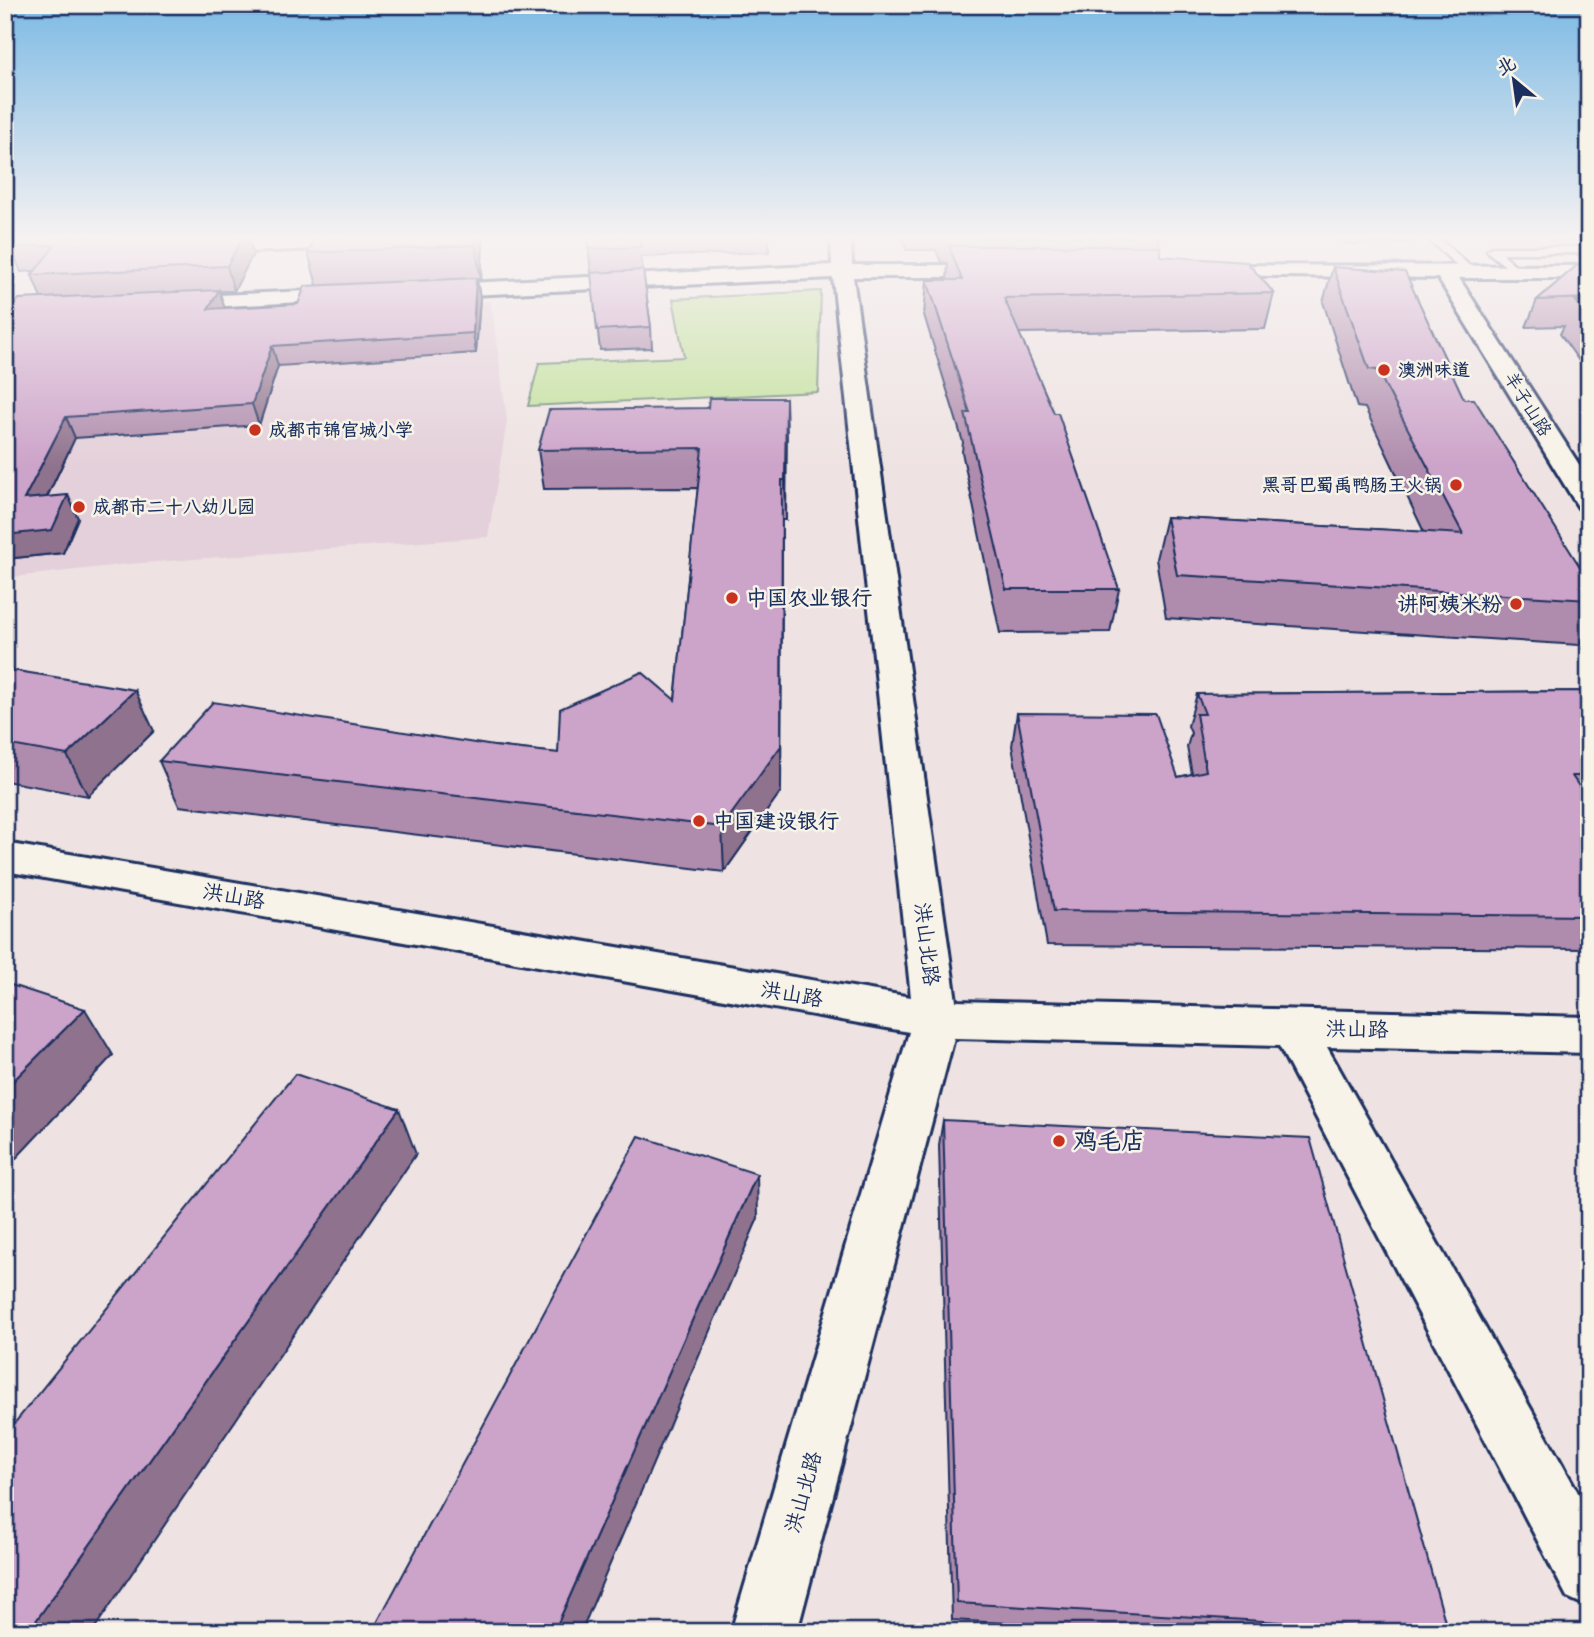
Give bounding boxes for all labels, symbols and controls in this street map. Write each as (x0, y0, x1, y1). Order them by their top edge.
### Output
north arrow (1478, 46, 1548, 116)
text: 北 (1492, 50, 1520, 81)
place label: 澳洲味道 (1398, 358, 1470, 382)
marker: 澳洲味道 (1376, 362, 1392, 378)
street label: 羊子山路 (1499, 367, 1557, 441)
place label: 成都市锦官城小学 (269, 418, 413, 442)
marker: 成都市锦官城小学 (247, 422, 263, 438)
place label: 黑哥巴蜀禹鸭肠王火锅 (1262, 473, 1442, 497)
marker: 黑哥巴蜀禹鸭肠王火锅 (1448, 477, 1464, 493)
place label: 成都市二十八幼儿园 (93, 495, 255, 519)
marker: 成都市二十八幼儿园 (71, 499, 87, 515)
place label: 中国农业银行 (746, 584, 872, 612)
marker: 中国农业银行 (724, 590, 740, 606)
place label: 讲阿姨米粉 (1397, 590, 1502, 618)
marker: 讲阿姨米粉 (1508, 596, 1524, 612)
place label: 中国建设银行 (713, 807, 839, 835)
marker: 中国建设银行 (691, 813, 707, 829)
street label: 洪山路 (201, 877, 267, 915)
street label: 洪山北路 (908, 901, 946, 987)
street label: 洪山路 (759, 975, 825, 1013)
street label: 洪山路 (1325, 1014, 1389, 1044)
place label: 鸡毛店 (1073, 1125, 1145, 1157)
marker: 鸡毛店 (1051, 1133, 1067, 1149)
street label: 洪山北路 (778, 1448, 828, 1536)

